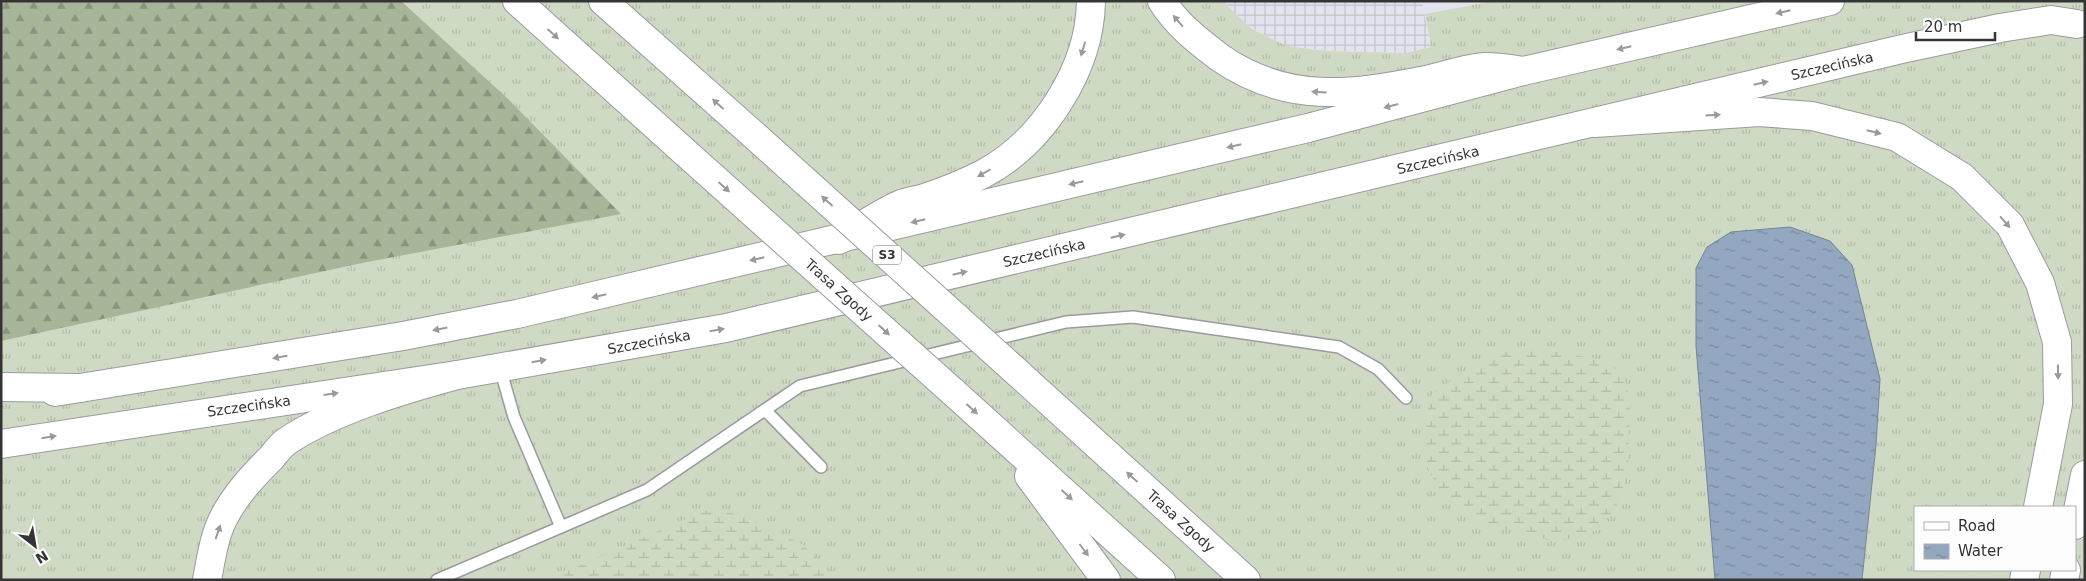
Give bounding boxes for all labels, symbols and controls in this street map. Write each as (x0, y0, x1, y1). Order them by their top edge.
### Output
one-way arrow (1775, 8, 1790, 16)
scale bar (1916, 10, 1995, 42)
one-way arrow (1173, 15, 1184, 27)
text: 20 m (1924, 18, 1962, 36)
one-way arrow (547, 28, 559, 40)
one-way arrow (1078, 41, 1086, 56)
one-way arrow (1617, 44, 1632, 52)
street label: Szczecińska (1789, 49, 1875, 83)
one-way arrow (1754, 79, 1769, 87)
one-way arrow (1311, 88, 1327, 96)
one-way arrow (713, 98, 725, 110)
one-way arrow (1384, 102, 1399, 110)
one-way arrow (1706, 111, 1722, 119)
one-way arrow (1866, 128, 1881, 136)
one-way arrow (1226, 142, 1241, 150)
street label: Szczecińska (1395, 143, 1481, 177)
one-way arrow (977, 168, 990, 177)
one-way arrow (1068, 179, 1083, 187)
one-way arrow (717, 181, 730, 192)
one-way arrow (821, 195, 833, 207)
one-way arrow (2000, 215, 2011, 228)
one-way arrow (910, 217, 925, 225)
one-way arrow (1111, 232, 1126, 240)
street label: Szczecińska (1001, 236, 1087, 270)
road number: S3 (873, 246, 901, 264)
one-way arrow (750, 255, 765, 263)
street label: Trasa Zgody (801, 255, 876, 325)
one-way arrow (953, 269, 968, 277)
one-way arrow (591, 292, 607, 300)
one-way arrow (877, 324, 889, 336)
one-way arrow (432, 326, 448, 334)
one-way arrow (709, 326, 725, 334)
street label: Szczecińska (606, 327, 692, 357)
one-way arrow (272, 354, 288, 362)
one-way arrow (532, 356, 548, 364)
one-way arrow (2054, 365, 2062, 381)
one-way arrow (323, 390, 339, 398)
street label: Szczecińska (206, 392, 292, 420)
one-way arrow (966, 403, 978, 414)
one-way arrow (42, 433, 58, 441)
one-way arrow (1126, 471, 1139, 482)
street label: Trasa Zgody (1143, 486, 1218, 556)
one-way arrow (1061, 489, 1073, 501)
legend (1914, 506, 2076, 571)
text: Road (1958, 517, 1996, 535)
north arrow (10, 521, 60, 571)
one-way arrow (215, 525, 223, 540)
text: Water (1958, 542, 2003, 560)
one-way arrow (1079, 543, 1089, 557)
text: N (33, 547, 51, 567)

